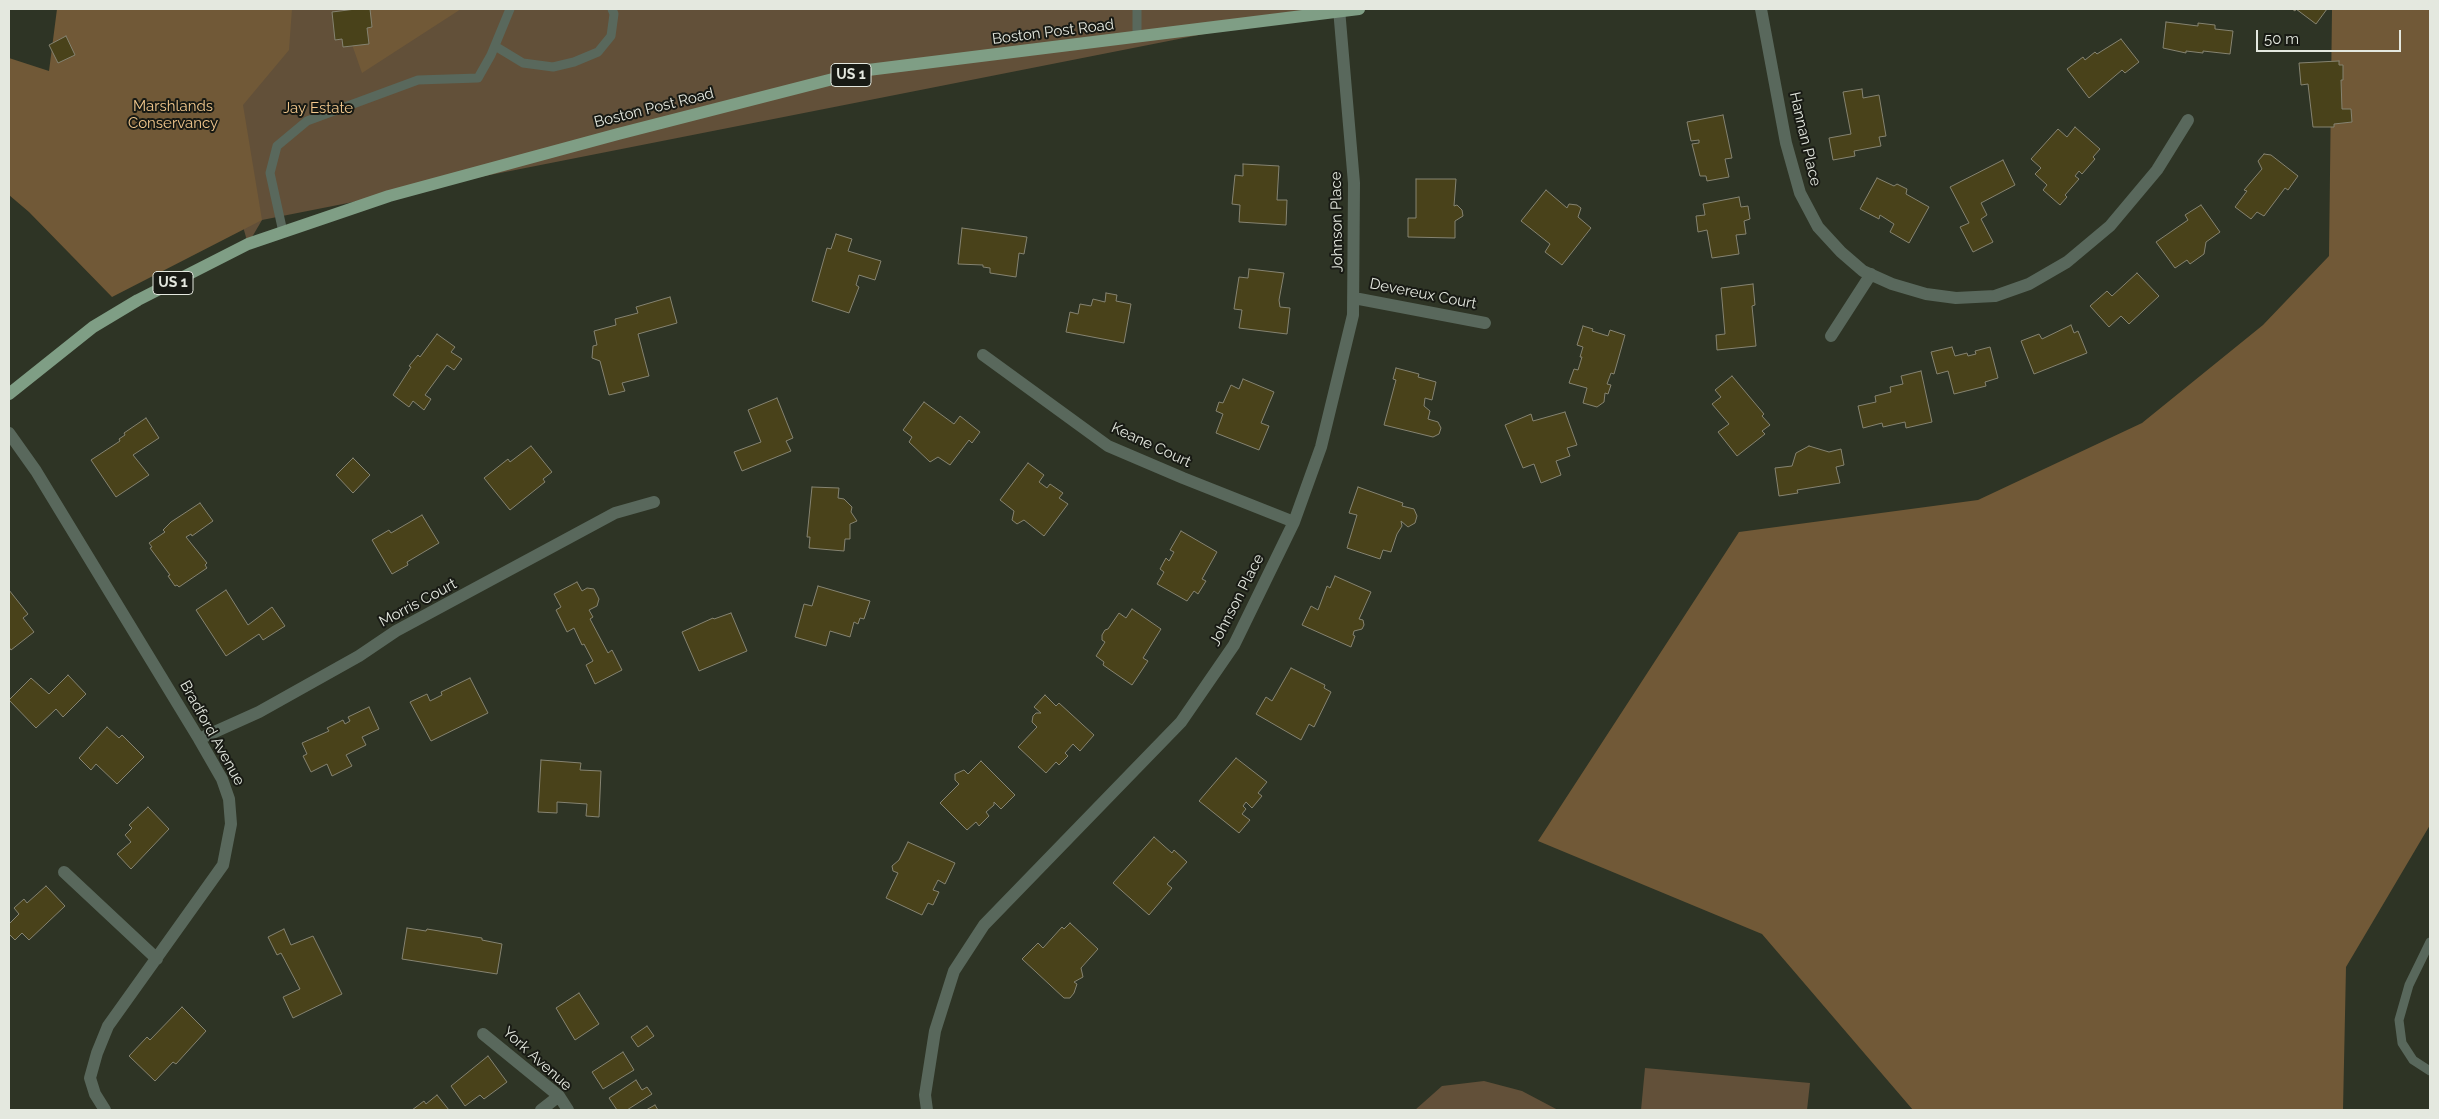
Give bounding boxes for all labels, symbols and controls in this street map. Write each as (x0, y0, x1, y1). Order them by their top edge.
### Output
street label: Boston Post Road (991, 16, 1115, 48)
scale bar (2259, 20, 2404, 52)
text: 50 m (2264, 30, 2299, 48)
road number: US 1 (831, 64, 871, 86)
street label: Boston Post Road (592, 84, 716, 132)
street label: Hannan Place (1785, 90, 1825, 188)
park label: Marshlands Conservancy (128, 97, 218, 132)
park label: Jay Estate (283, 99, 353, 117)
street label: Johnson Place (1327, 171, 1347, 273)
road number: US 1 (153, 272, 193, 294)
street label: Devereux Court (1368, 275, 1478, 313)
street label: Keane Court (1108, 419, 1194, 471)
street label: Johnson Place (1206, 551, 1268, 649)
street label: Morris Court (376, 575, 460, 631)
street label: Bradford Avenue (176, 677, 248, 789)
street label: York Avenue (499, 1023, 575, 1095)

